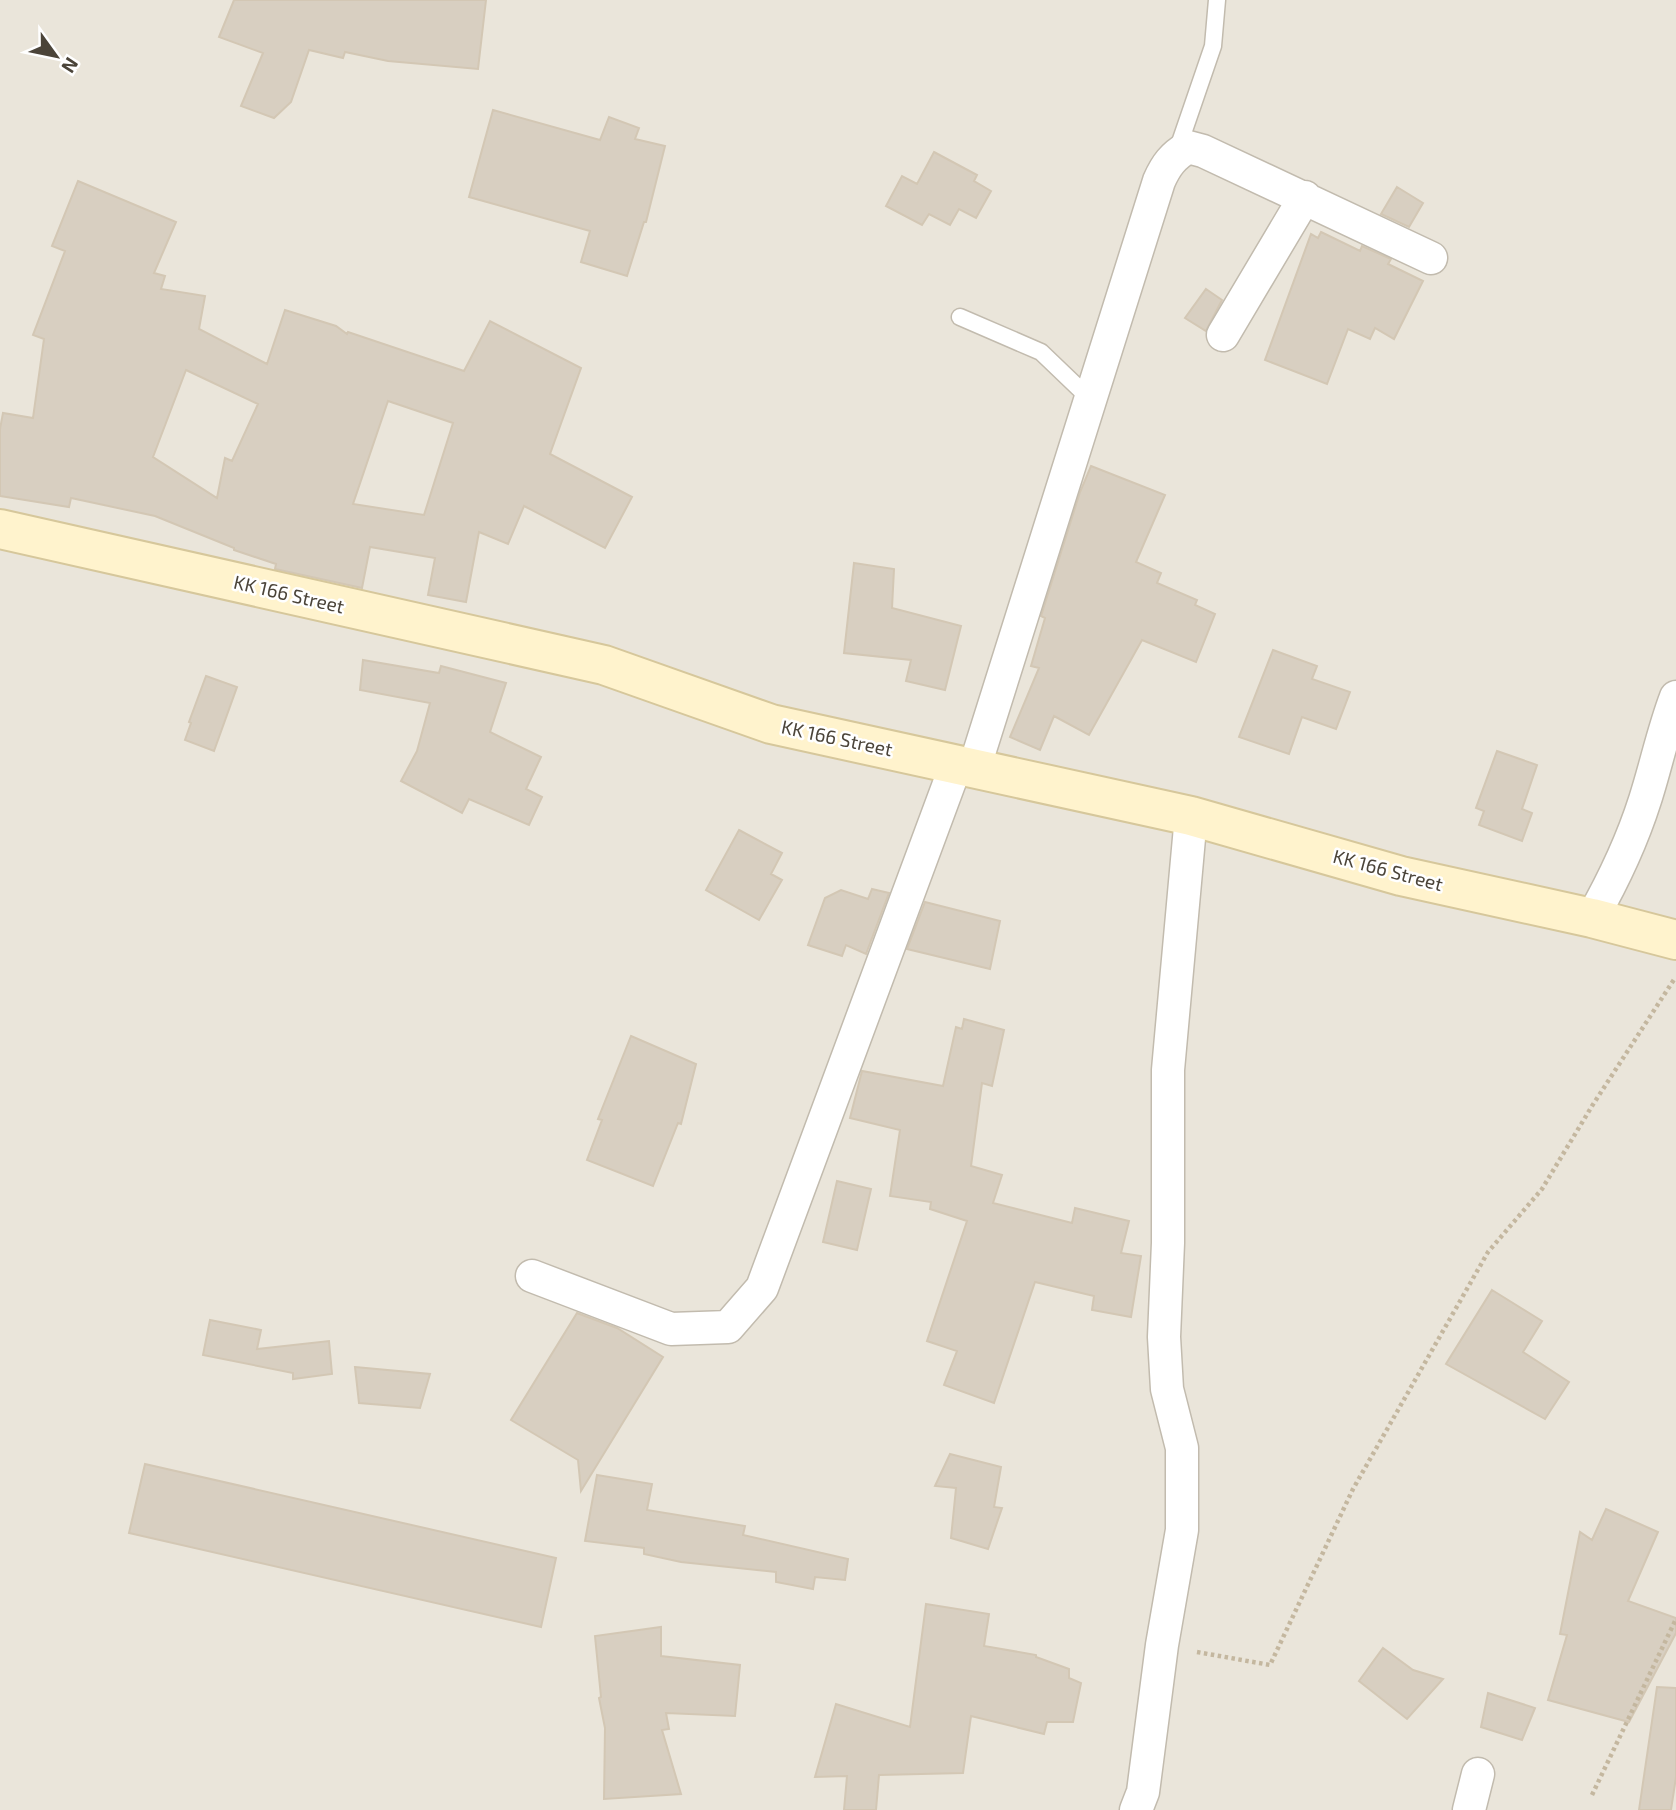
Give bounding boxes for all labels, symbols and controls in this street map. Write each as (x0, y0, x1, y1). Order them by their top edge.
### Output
north arrow (21, 21, 91, 91)
text: N (57, 54, 84, 78)
street label: KK 166 Street (232, 570, 347, 617)
street label: KK 166 Street (780, 715, 895, 760)
street label: KK 166 Street (1331, 844, 1446, 895)

